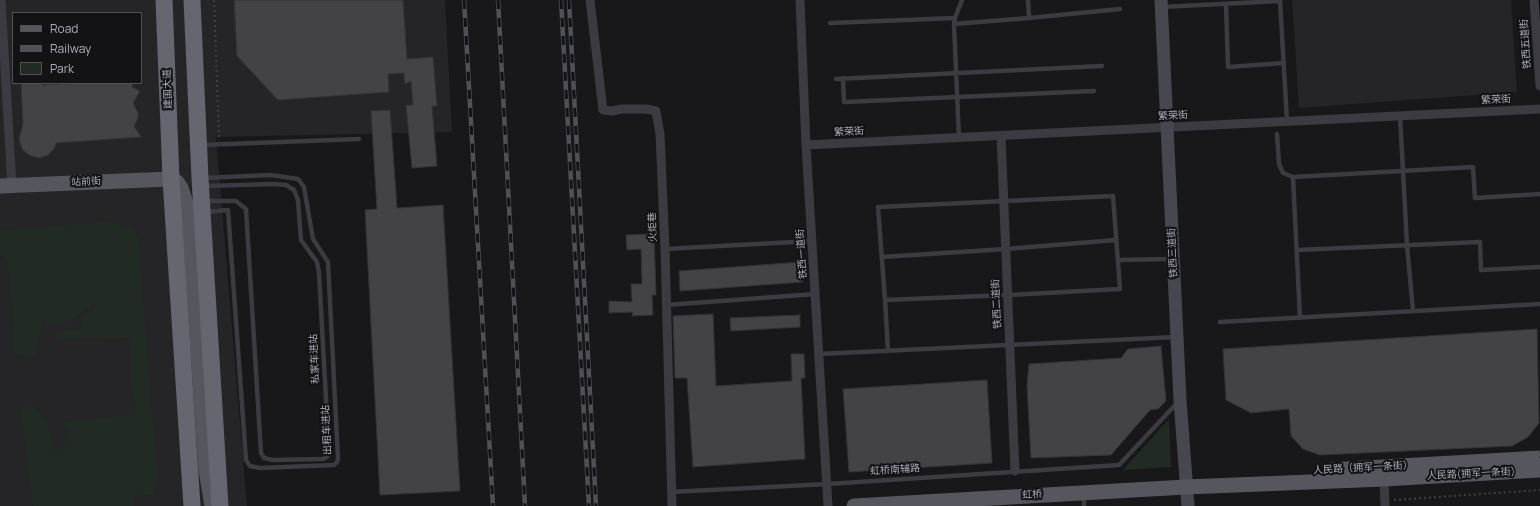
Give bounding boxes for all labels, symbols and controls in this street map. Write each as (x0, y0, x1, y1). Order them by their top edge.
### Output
legend (12, 12, 142, 84)
street label: 铁西五道街 (1518, 19, 1534, 69)
text: Road (50, 20, 78, 37)
text: Railway (50, 40, 91, 57)
text: Park (50, 60, 74, 77)
street label: 建国大道 (161, 69, 175, 109)
street label: 繁荣街 (1481, 93, 1511, 107)
street label: 繁荣街 (1158, 109, 1188, 123)
street label: 繁荣街 (834, 125, 864, 139)
street label: 站前街 (71, 175, 101, 189)
street label: 火炬巷 (646, 212, 660, 242)
street label: 铁西三道街 (1166, 228, 1180, 278)
street label: 铁西一道街 (794, 229, 810, 279)
street label: 铁西二道街 (990, 279, 1004, 329)
street label: 私家车进站 (308, 334, 322, 384)
street label: 出租车进站 (320, 405, 334, 455)
street label: 人民路（拥军一条街） (1313, 459, 1413, 477)
street label: 虹桥南辅路 (870, 462, 920, 478)
street label: 人民路(拥军一条街) (1426, 466, 1516, 482)
street label: 虹桥 (1022, 488, 1042, 502)

